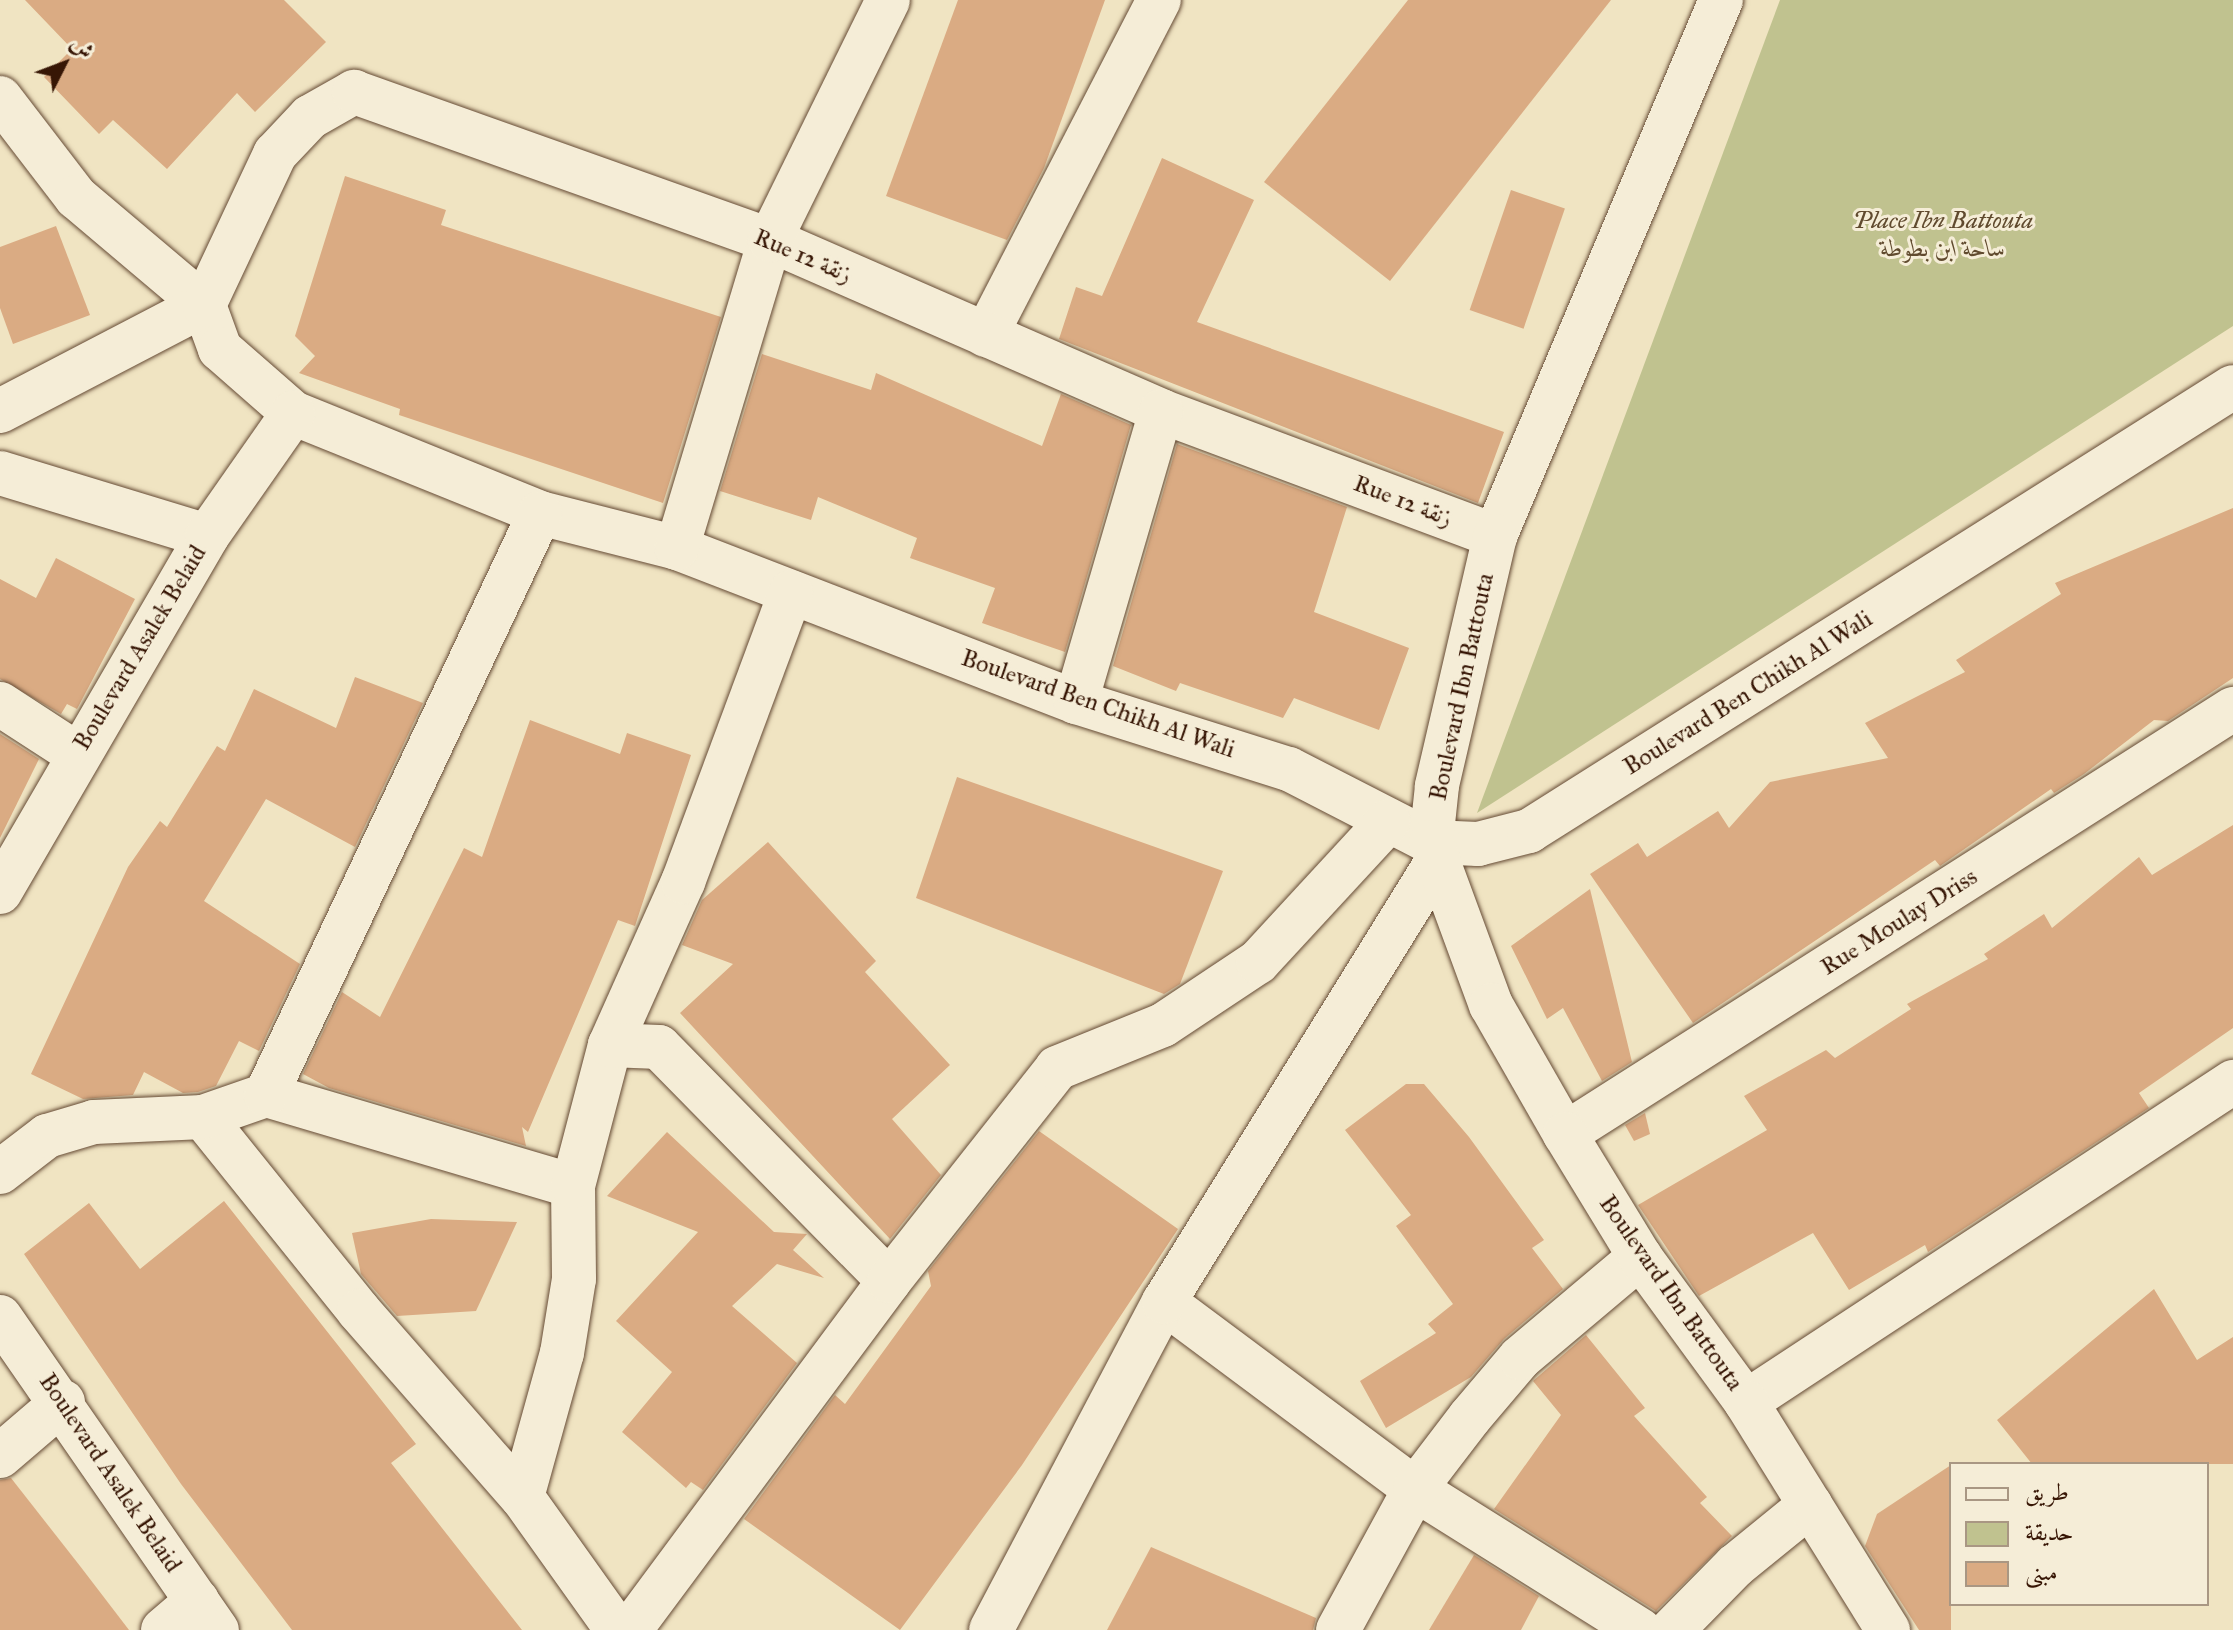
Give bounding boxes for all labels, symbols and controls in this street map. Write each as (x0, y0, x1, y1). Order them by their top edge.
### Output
north arrow (24, 24, 104, 104)
text: ش (65, 30, 100, 65)
park label: Place Ibn Battouta ساحة ابن بطوطة (1853, 207, 2033, 263)
street label: Rue 12 زنقة (750, 223, 856, 289)
street label: Rue 12 زنقة (1350, 469, 1456, 533)
street label: Boulevard Asalek Belaid (67, 540, 213, 756)
street label: Boulevard Ibn Battouta (1424, 571, 1500, 803)
street label: Boulevard Ben Chikh Al Wali (1618, 605, 1878, 781)
street label: Boulevard Ben Chikh Al Wali (957, 644, 1239, 764)
street label: Rue Moulay Driss (1816, 862, 1982, 982)
street label: Boulevard Ibn Battouta (1593, 1190, 1749, 1396)
street label: Boulevard Asalek Belaid (33, 1368, 187, 1578)
legend (1949, 1462, 2209, 1606)
text: طريق (2025, 1477, 2069, 1507)
text: حديقة (2025, 1517, 2074, 1547)
text: مبنى (2025, 1557, 2058, 1587)

